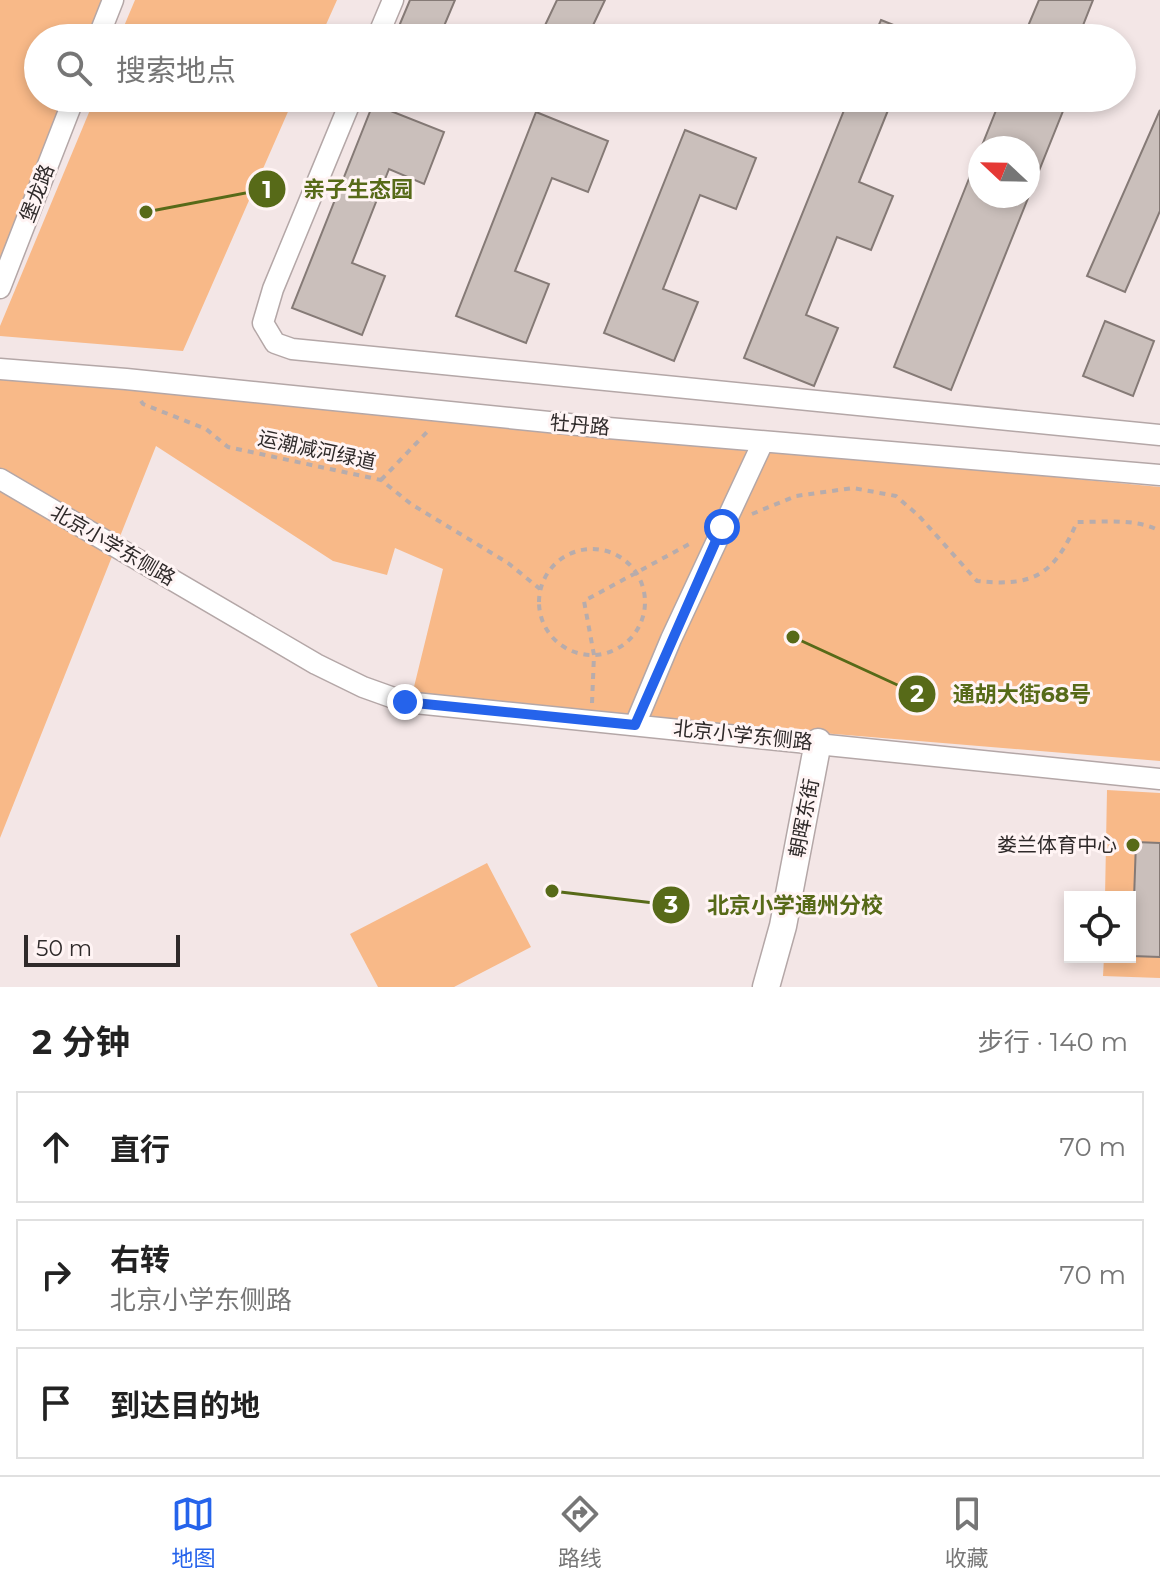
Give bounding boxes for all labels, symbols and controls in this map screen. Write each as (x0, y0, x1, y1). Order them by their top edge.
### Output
search box (24, 24, 1136, 112)
icon: search (52, 46, 96, 90)
text: 搜索地点 (116, 52, 236, 89)
north arrow (968, 136, 1040, 208)
street label: 堡龙路 (15, 161, 59, 225)
callout: 亲子生态园 (247, 166, 429, 212)
text: 1 (262, 175, 272, 204)
text: 亲子生态园 (303, 176, 413, 203)
street label: 牡丹路 (549, 410, 611, 440)
street label: 运潮减河绿道 (256, 426, 378, 474)
street label: 北京小学东侧路 (46, 500, 180, 590)
route start (704, 509, 740, 545)
callout: 通胡大街68号 (897, 671, 1107, 717)
text: 2 (910, 679, 924, 708)
text: 通胡大街68号 (953, 681, 1091, 708)
route end (387, 684, 423, 720)
street label: 北京小学东侧路 (672, 716, 814, 754)
street label: 朝晖东街 (785, 776, 823, 860)
place label: 娄兰体育中心 (997, 833, 1117, 857)
marker: 娄兰体育中心 (1124, 836, 1142, 854)
callout: 北京小学通州分校 (651, 882, 899, 928)
text: 3 (663, 890, 678, 919)
map controls (1064, 891, 1136, 963)
button: locate (1064, 891, 1136, 963)
text: 北京小学通州分校 (707, 892, 883, 919)
scale bar (24, 931, 180, 967)
text: 50 m (36, 935, 92, 962)
text: 2 分钟 (32, 1021, 130, 1063)
text: 步行 · 140 m (978, 1026, 1128, 1058)
icon: ahead (34, 1125, 78, 1169)
text: 直行 (110, 1131, 170, 1168)
text: 70 m (1060, 1131, 1126, 1163)
text: 右转 (110, 1241, 170, 1278)
icon: right (34, 1253, 78, 1297)
text: 70 m (1060, 1259, 1126, 1291)
text: 北京小学东侧路 (110, 1284, 292, 1316)
icon: arrive (34, 1381, 78, 1425)
text: 到达目的地 (110, 1387, 260, 1424)
tab: 地图 (171, 1492, 215, 1572)
tab: 路线 (558, 1492, 602, 1572)
tab: 收藏 (945, 1492, 989, 1572)

